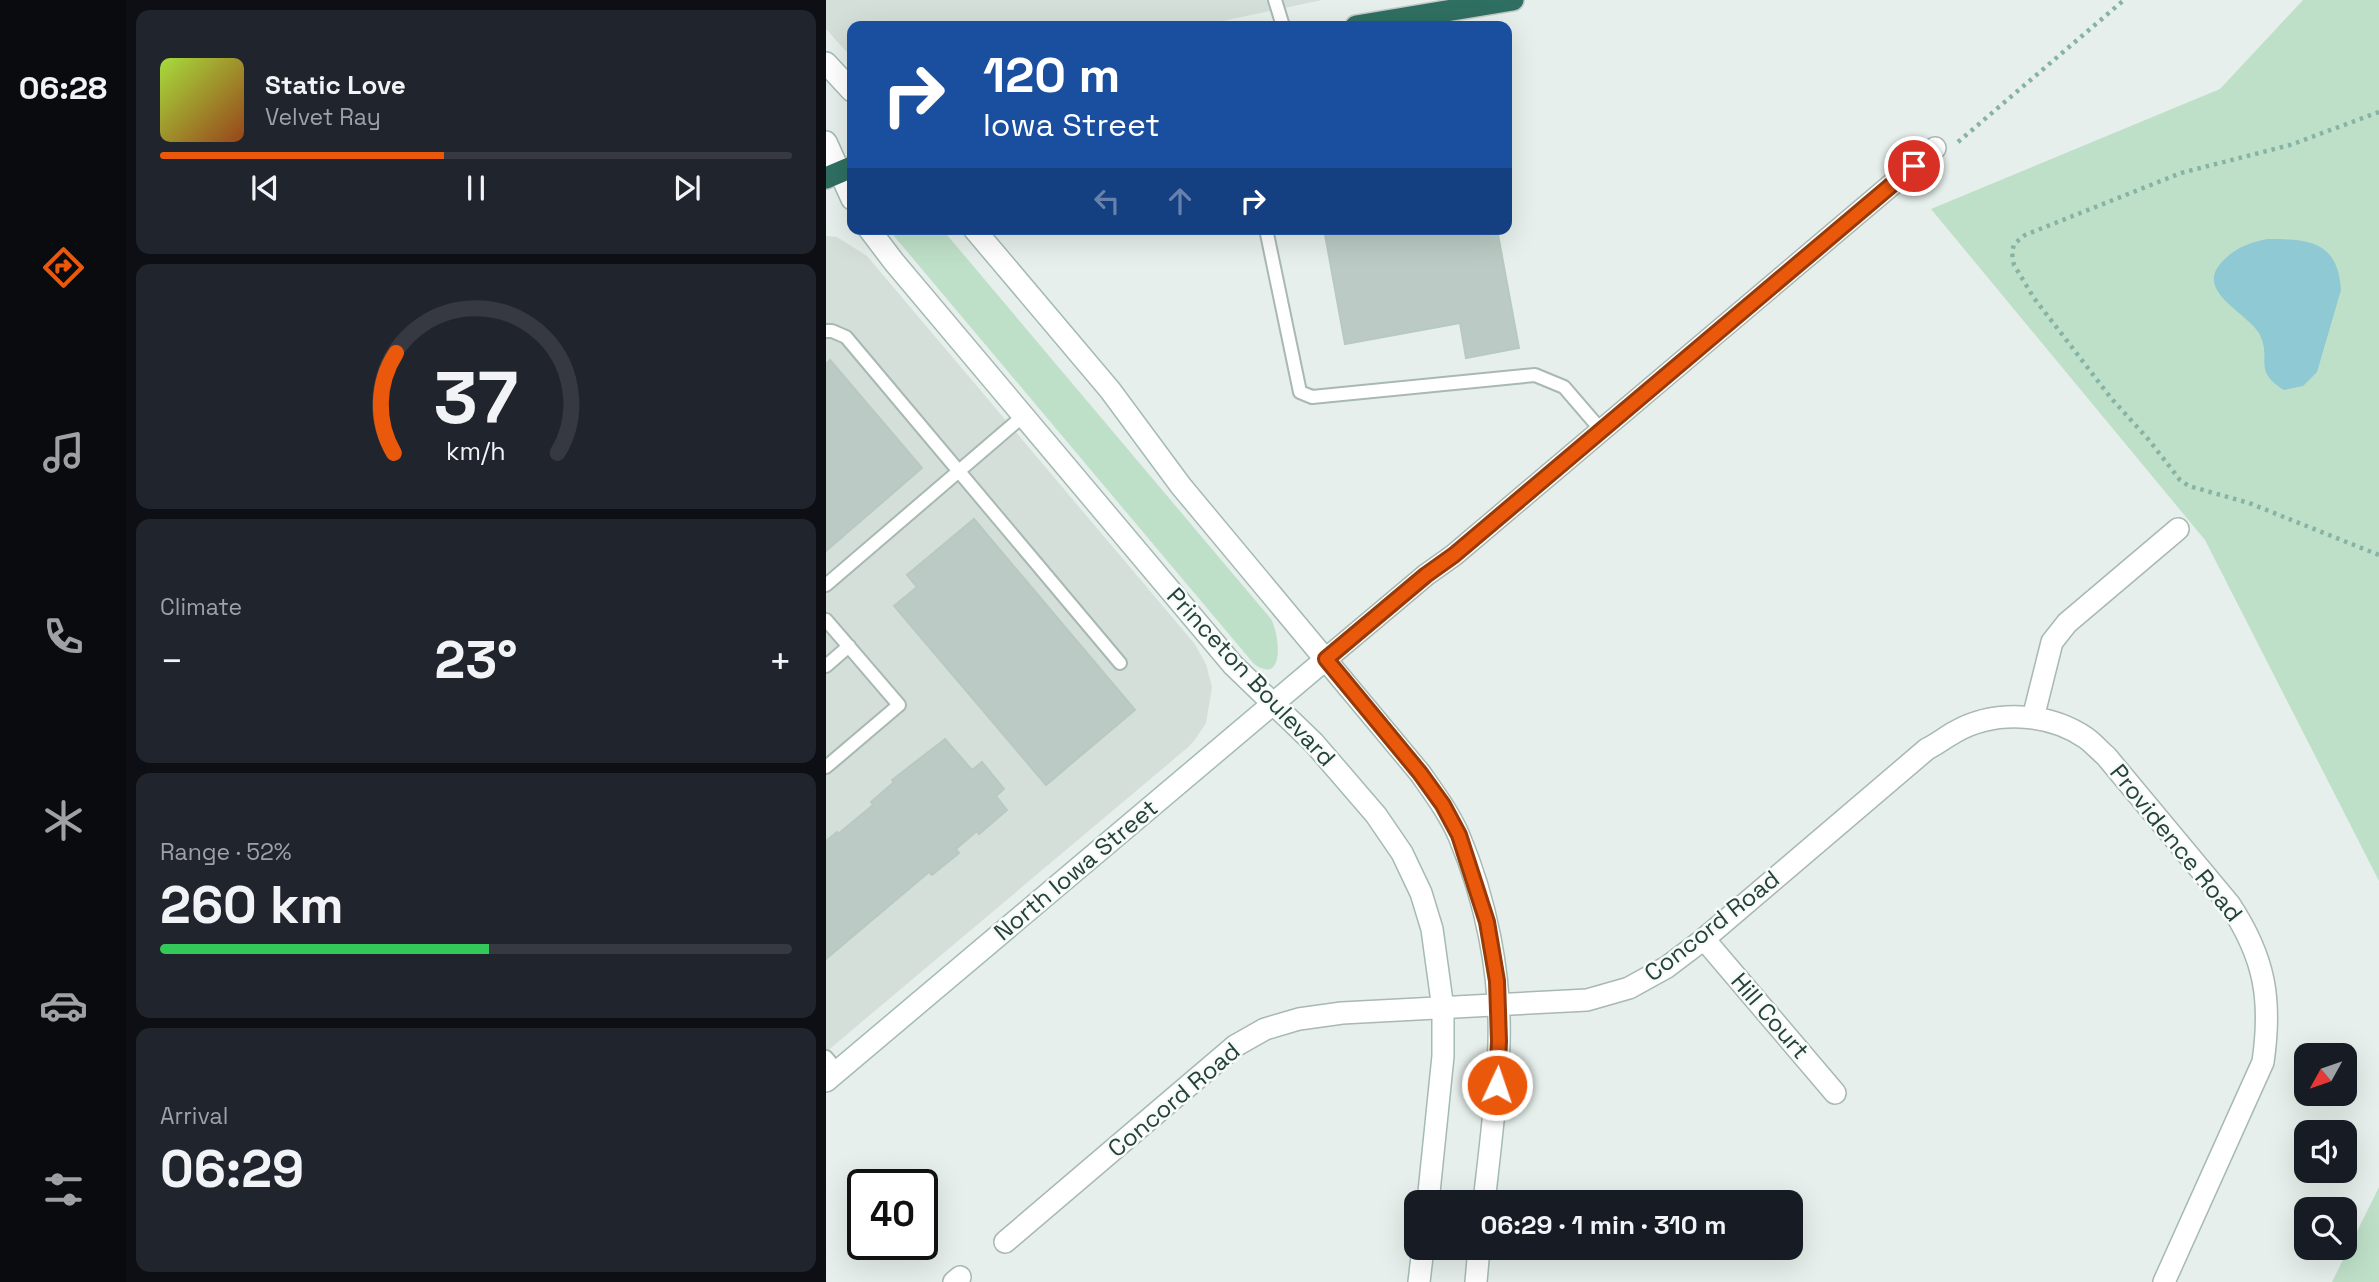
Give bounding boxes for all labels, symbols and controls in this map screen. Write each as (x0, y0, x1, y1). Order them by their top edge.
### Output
text: 120 m (983, 44, 1120, 106)
icon: right (868, 49, 959, 140)
text: 06:28 (19, 68, 107, 108)
text: Static Love (265, 68, 406, 102)
text: Velvet Ray (265, 102, 381, 132)
text: Iowa Street (983, 105, 1160, 145)
pin (1884, 136, 1944, 196)
icon: arrive (1895, 147, 1933, 185)
icon: previous (246, 169, 284, 207)
icon: pause (457, 169, 495, 207)
icon: next (668, 169, 706, 207)
icon: left (1088, 182, 1126, 220)
icon: ahead (1161, 182, 1199, 220)
icon: right (1234, 182, 1272, 220)
icon: directions (39, 243, 88, 292)
text: 37 (434, 351, 518, 444)
icon: music (39, 428, 88, 477)
text: km/h (446, 434, 506, 466)
street label: Princeton Boulevard (1160, 581, 1342, 773)
text: Climate (160, 592, 242, 622)
icon: phone (39, 612, 88, 661)
text: 23° (435, 627, 518, 693)
text: − (160, 637, 184, 685)
text: + (768, 637, 792, 685)
street label: Providence Road (2103, 757, 2250, 928)
street label: North Iowa Street (987, 792, 1164, 947)
icon: climate (39, 796, 88, 845)
text: Range · 52% (160, 837, 292, 867)
street label: Concord Road (1638, 863, 1786, 988)
text: 260 km (160, 872, 344, 938)
street label: Hill Court (1724, 966, 1816, 1065)
icon: car (39, 981, 88, 1030)
street label: Concord Road (1101, 1035, 1246, 1164)
north arrow (2294, 1043, 2357, 1106)
map controls (2294, 1043, 2357, 1260)
position arrow (1460, 1048, 1534, 1122)
text: Arrival (160, 1101, 228, 1131)
button: sound (2294, 1120, 2357, 1183)
text: 06:29 (160, 1136, 304, 1202)
icon: filters (39, 1165, 88, 1214)
speed limit sign: 40 (847, 1169, 938, 1260)
button: search (2294, 1197, 2357, 1260)
text: 06:29 · 1 min · 310 m (1480, 1208, 1727, 1242)

